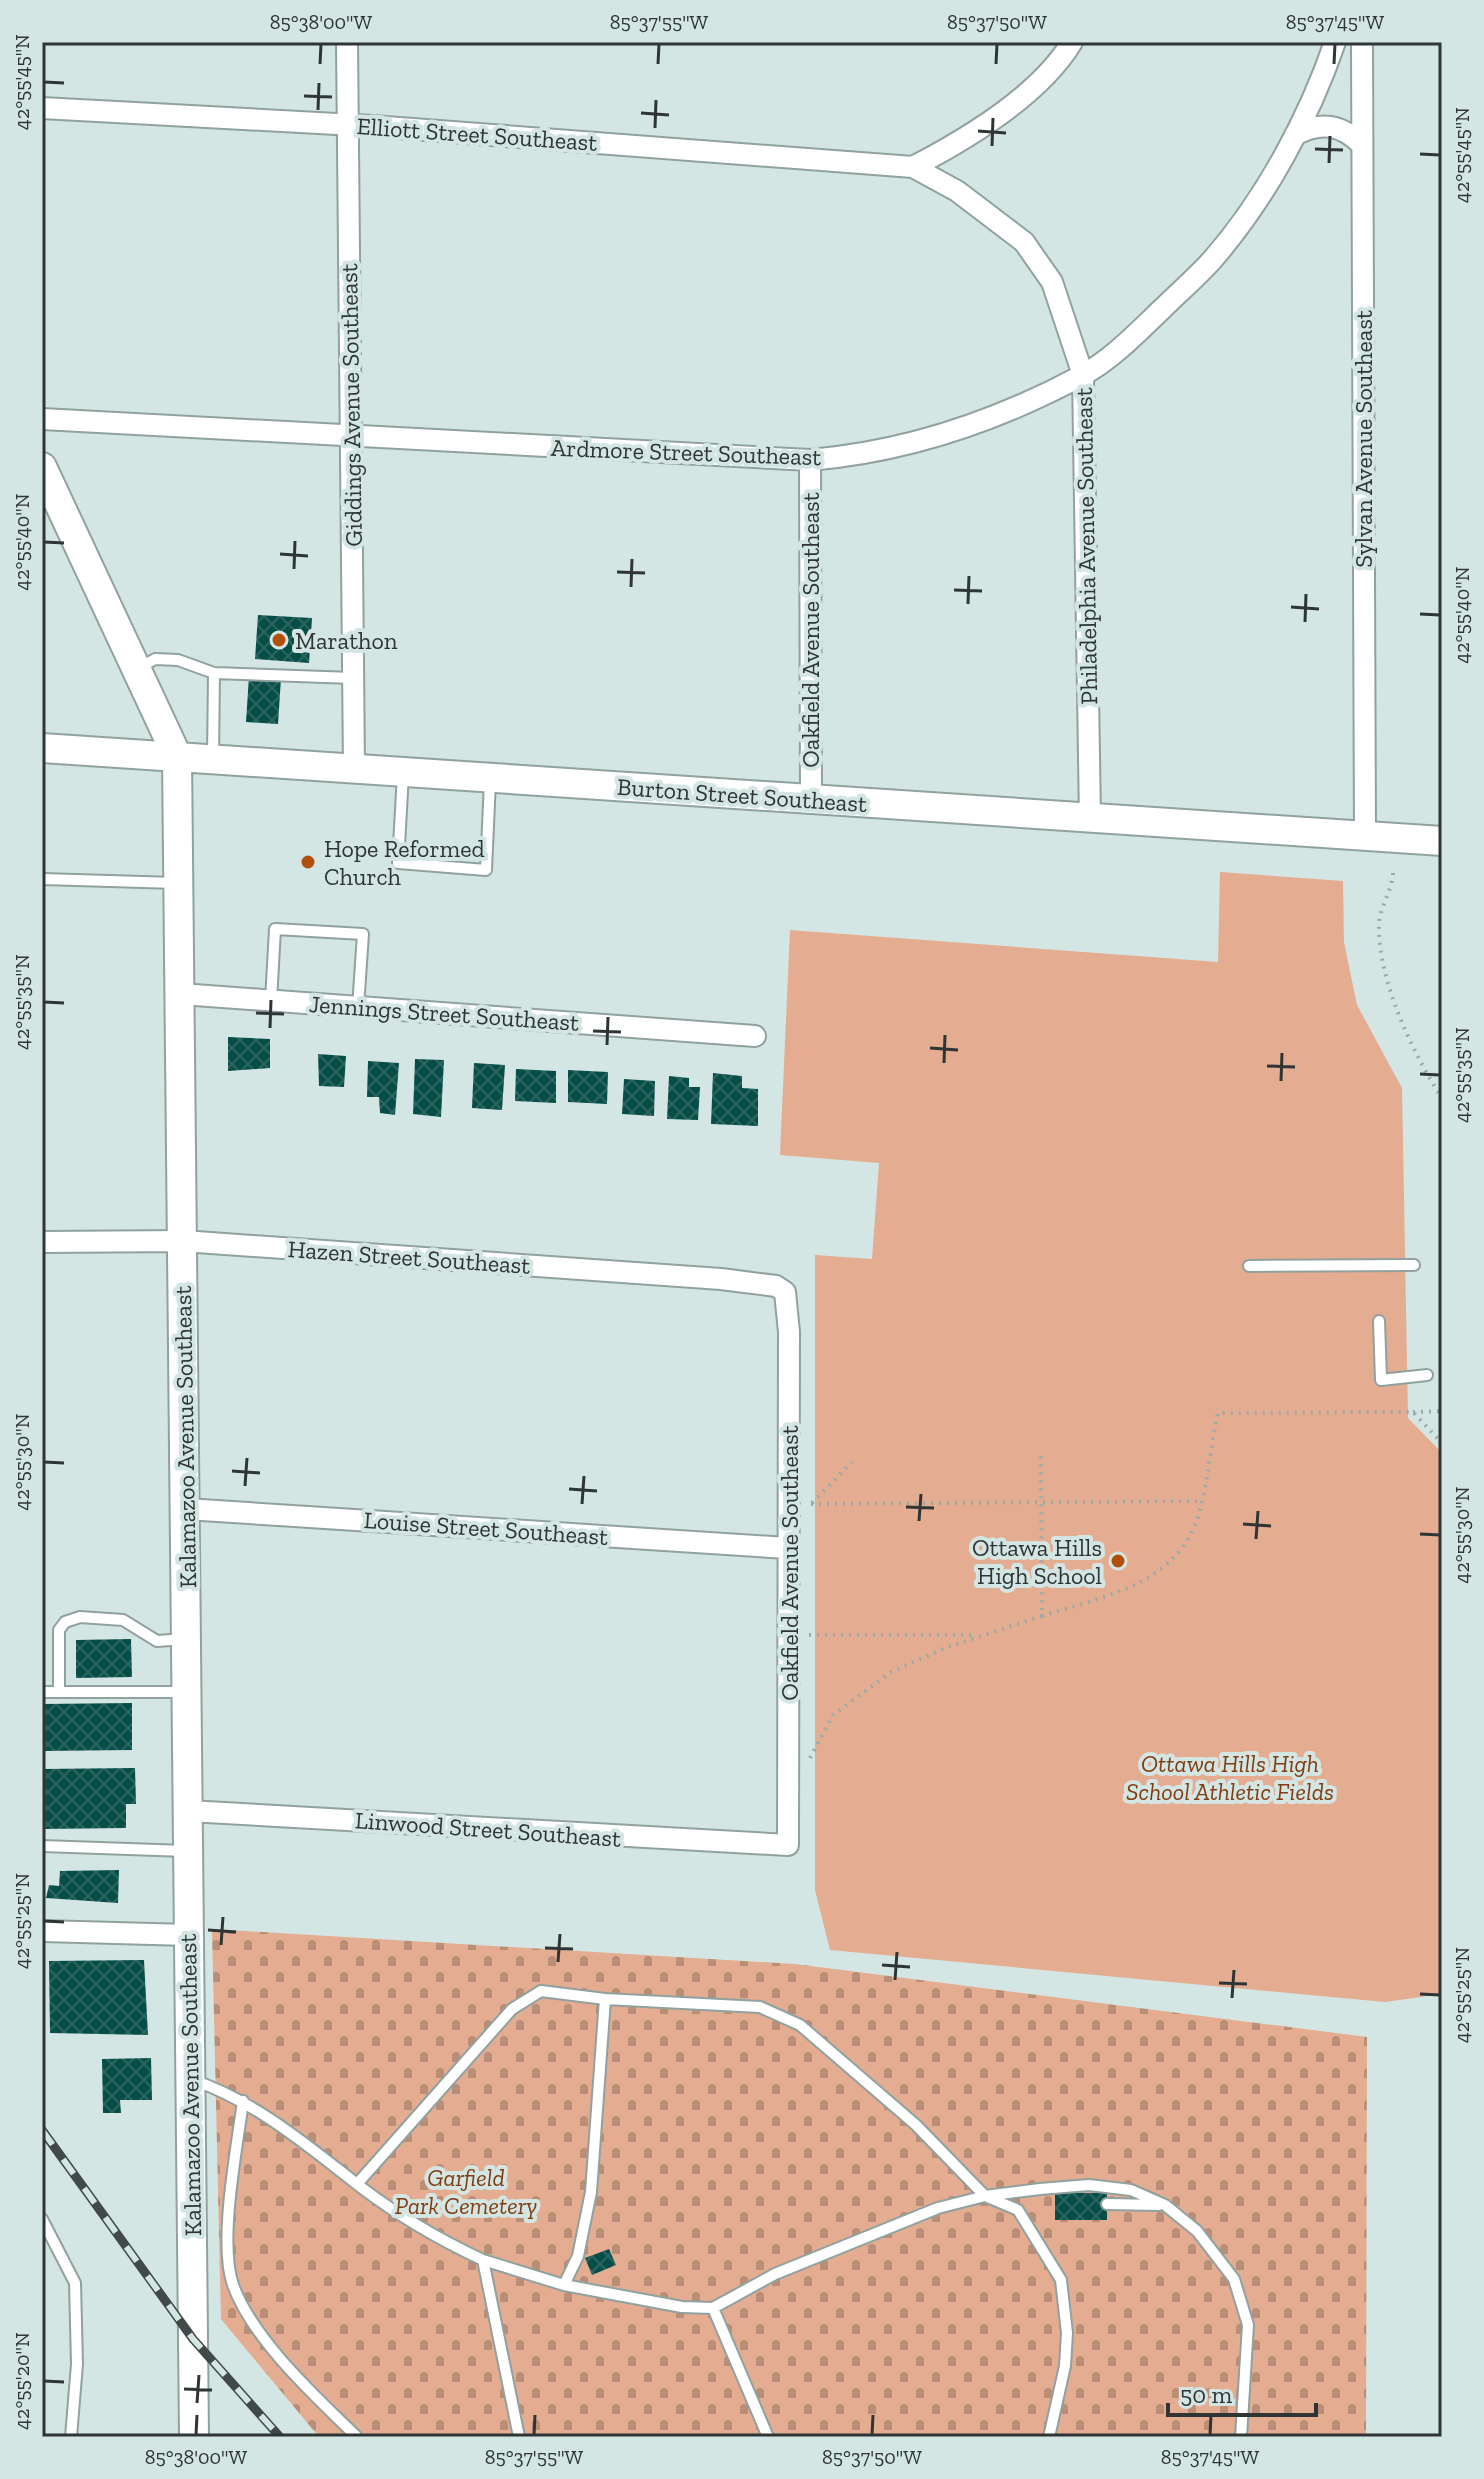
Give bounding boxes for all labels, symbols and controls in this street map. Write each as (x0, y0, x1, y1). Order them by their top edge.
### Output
text: 85°38'00"W (270, 10, 373, 34)
text: 85°37'55"W (610, 10, 709, 34)
text: 85°37'50"W (947, 10, 1047, 34)
text: 85°37'45"W (1286, 10, 1384, 34)
text: 42°55'45"N (10, 34, 34, 130)
text: 42°55'45"N (1450, 107, 1474, 203)
street label: Elliott Street Southeast (356, 111, 598, 157)
street label: Giddings Avenue Southeast (334, 263, 368, 547)
street label: Sylvan Avenue Southeast (1349, 310, 1378, 568)
street label: Philadelphia Avenue Southeast (1069, 387, 1103, 705)
street label: Ardmore Street Southeast (550, 433, 822, 471)
street label: Oakfield Avenue Southeast (796, 492, 825, 768)
text: 42°55'40"N (10, 493, 34, 591)
text: 42°55'40"N (1450, 566, 1474, 664)
place label: Marathon (295, 626, 398, 655)
marker: Marathon (270, 631, 288, 649)
street label: Burton Street Southeast (616, 772, 868, 818)
place label: Hope Reformed Church (324, 834, 485, 891)
marker: Hope Reformed Church (299, 853, 317, 871)
text: 42°55'35"N (10, 954, 34, 1050)
street label: Jennings Street Southeast (308, 989, 580, 1037)
text: 42°55'35"N (1450, 1027, 1474, 1123)
street label: Hazen Street Southeast (287, 1234, 531, 1280)
street label: Kalamazoo Avenue Southeast (168, 1285, 202, 1588)
text: 42°55'30"N (10, 1413, 34, 1510)
street label: Oakfield Avenue Southeast (775, 1425, 804, 1701)
text: 42°55'30"N (1450, 1486, 1474, 1583)
street label: Louise Street Southeast (363, 1505, 609, 1551)
place label: Ottawa Hills High School (972, 1533, 1102, 1590)
marker: Ottawa Hills High School (1109, 1552, 1127, 1570)
park label: Ottawa Hills High School Athletic Fields (1126, 1749, 1334, 1806)
street label: Linwood Street Southeast (354, 1805, 622, 1853)
text: 42°55'25"N (10, 1873, 34, 1969)
street label: Kalamazoo Avenue Southeast (173, 1933, 207, 2236)
text: 42°55'25"N (1450, 1947, 1474, 2043)
park label: Garfield Park Cemetery (395, 2163, 537, 2220)
text: 42°55'20"N (10, 2332, 34, 2430)
scale bar (1168, 2367, 1316, 2417)
text: 50 m (1180, 2380, 1233, 2409)
text: 85°38'00"W (145, 2445, 248, 2469)
text: 85°37'55"W (485, 2445, 584, 2469)
text: 85°37'50"W (822, 2445, 922, 2469)
text: 85°37'45"W (1161, 2445, 1259, 2469)

